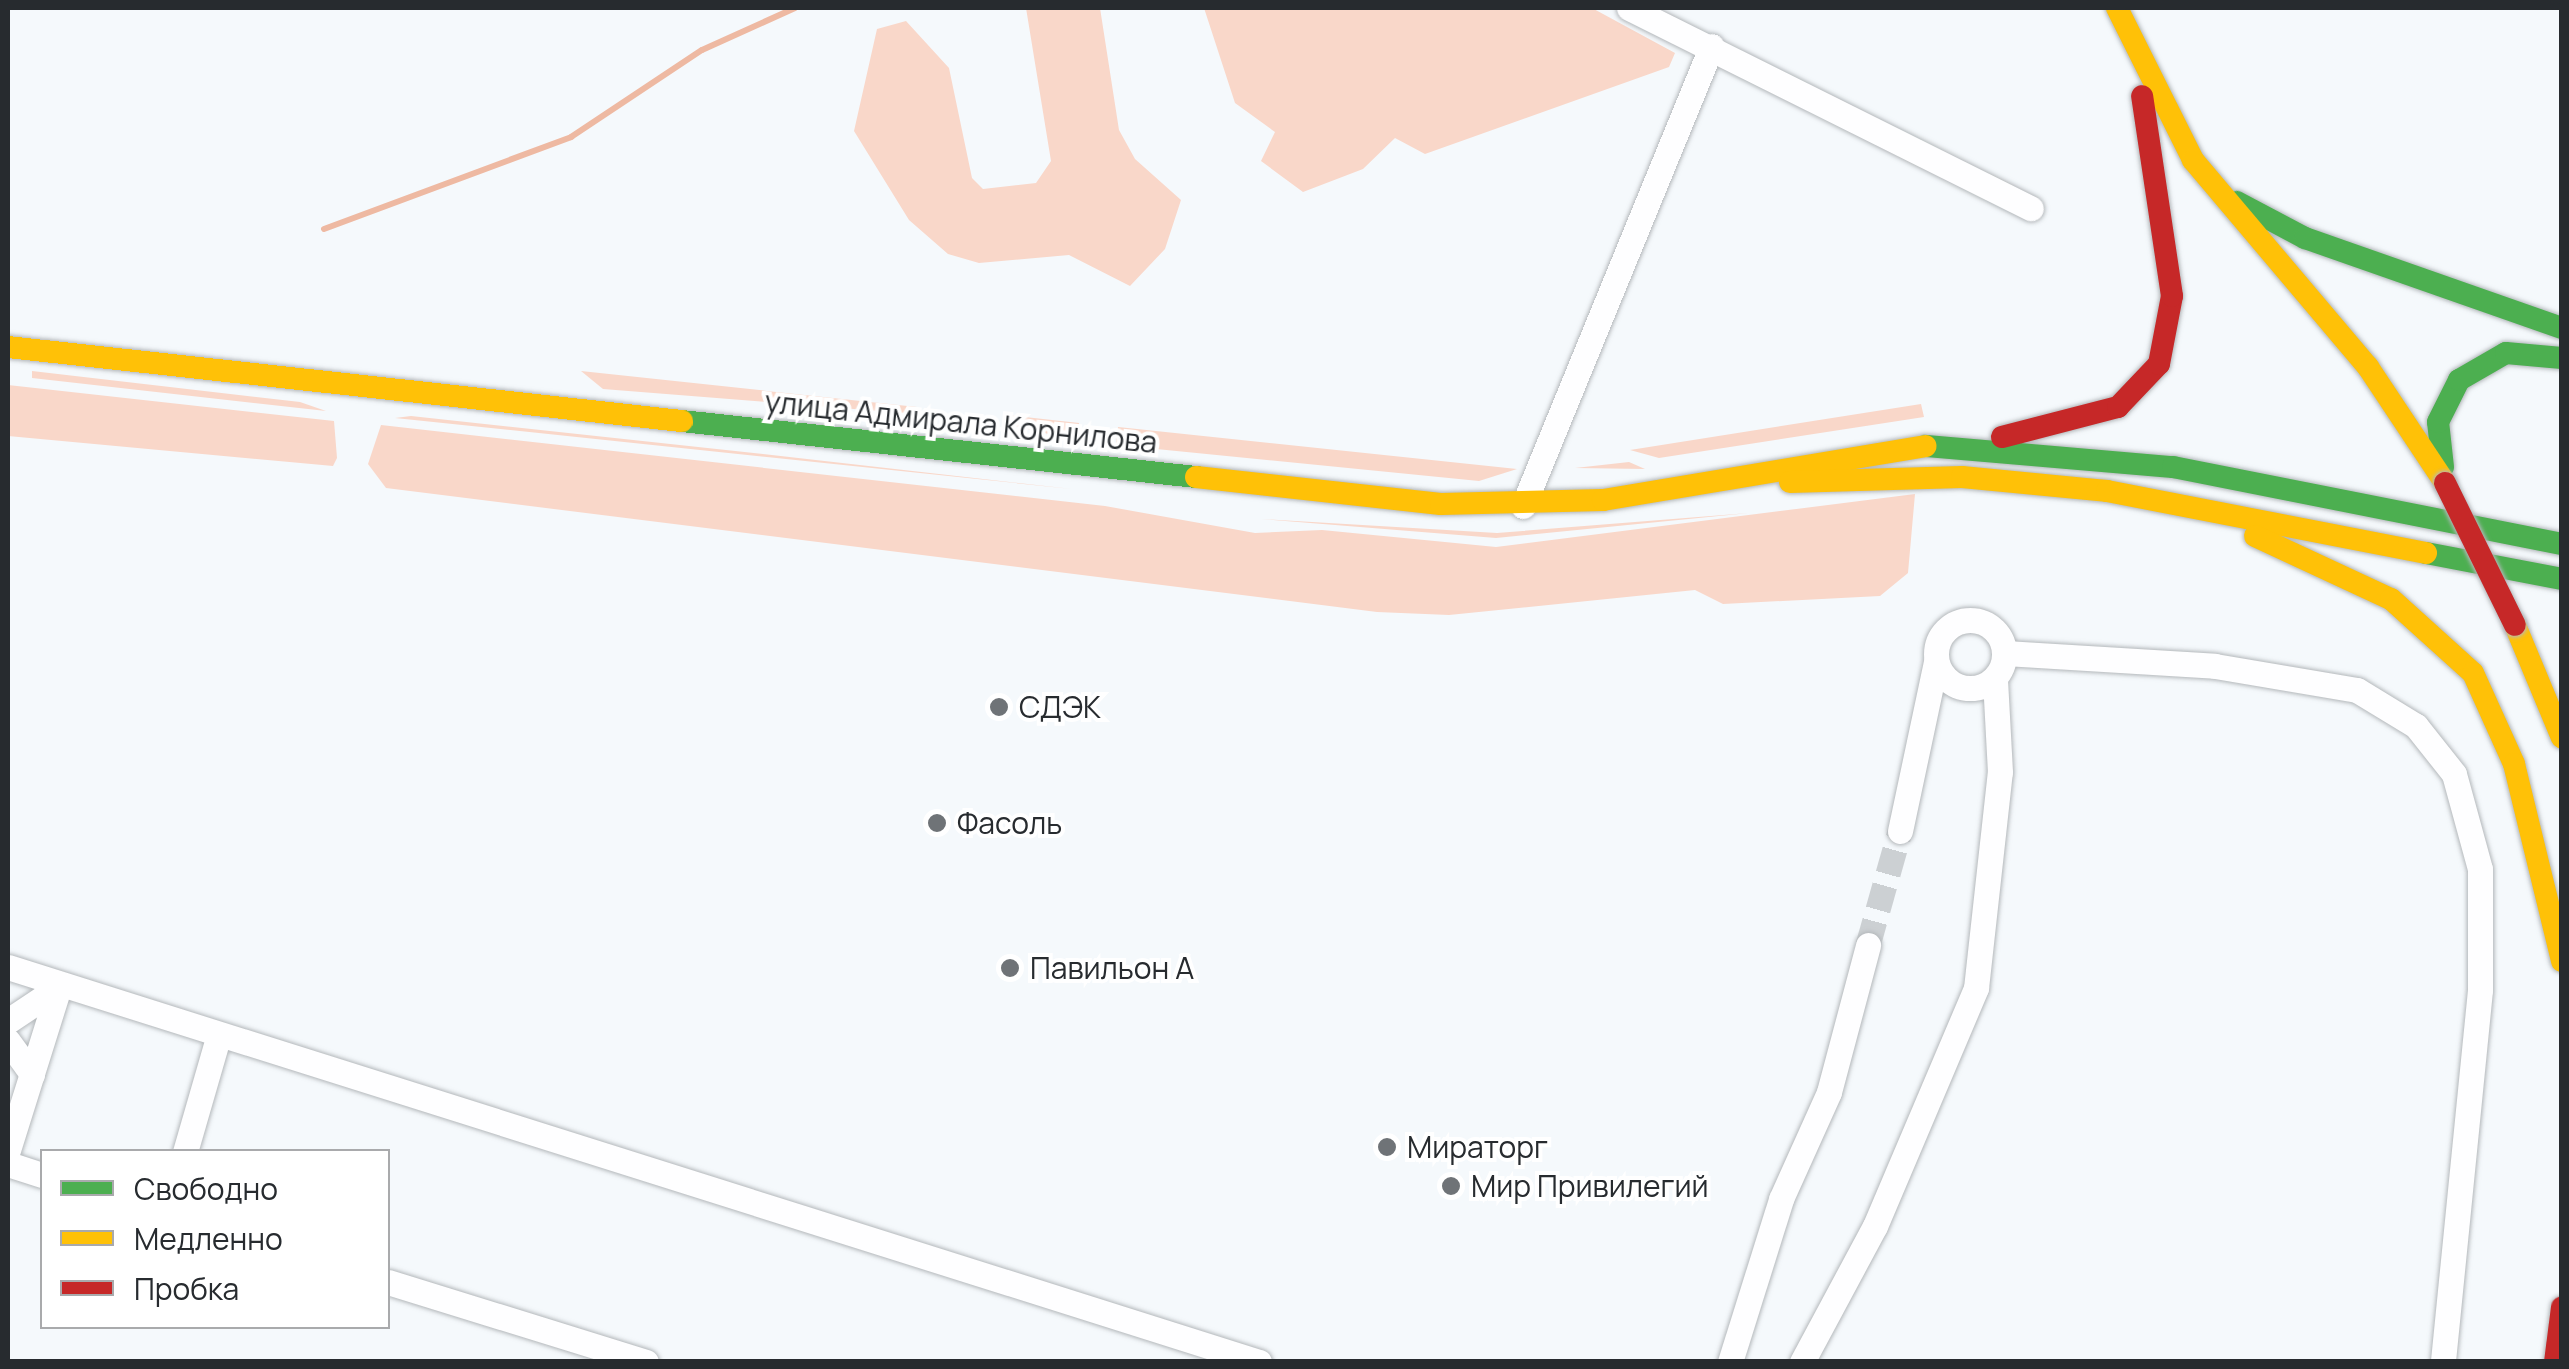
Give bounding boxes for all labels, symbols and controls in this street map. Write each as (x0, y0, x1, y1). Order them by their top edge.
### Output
street label: улица Адмирала Корнилова (763, 383, 1159, 461)
place label: СДЭК (1019, 689, 1101, 725)
marker: СДЭК (988, 696, 1010, 718)
place label: Фасоль (957, 805, 1062, 841)
marker: Фасоль (926, 812, 948, 834)
place label: Павильон А (1030, 950, 1194, 986)
marker: Павильон А (999, 957, 1021, 979)
place label: Мираторг (1407, 1129, 1548, 1165)
marker: Мираторг (1376, 1136, 1398, 1158)
legend (40, 1149, 390, 1329)
text: Свободно (134, 1168, 278, 1209)
place label: Мир Привилегий (1471, 1168, 1709, 1204)
marker: Мир Привилегий (1440, 1175, 1462, 1197)
text: Медленно (134, 1218, 283, 1259)
text: Пробка (134, 1268, 239, 1309)

